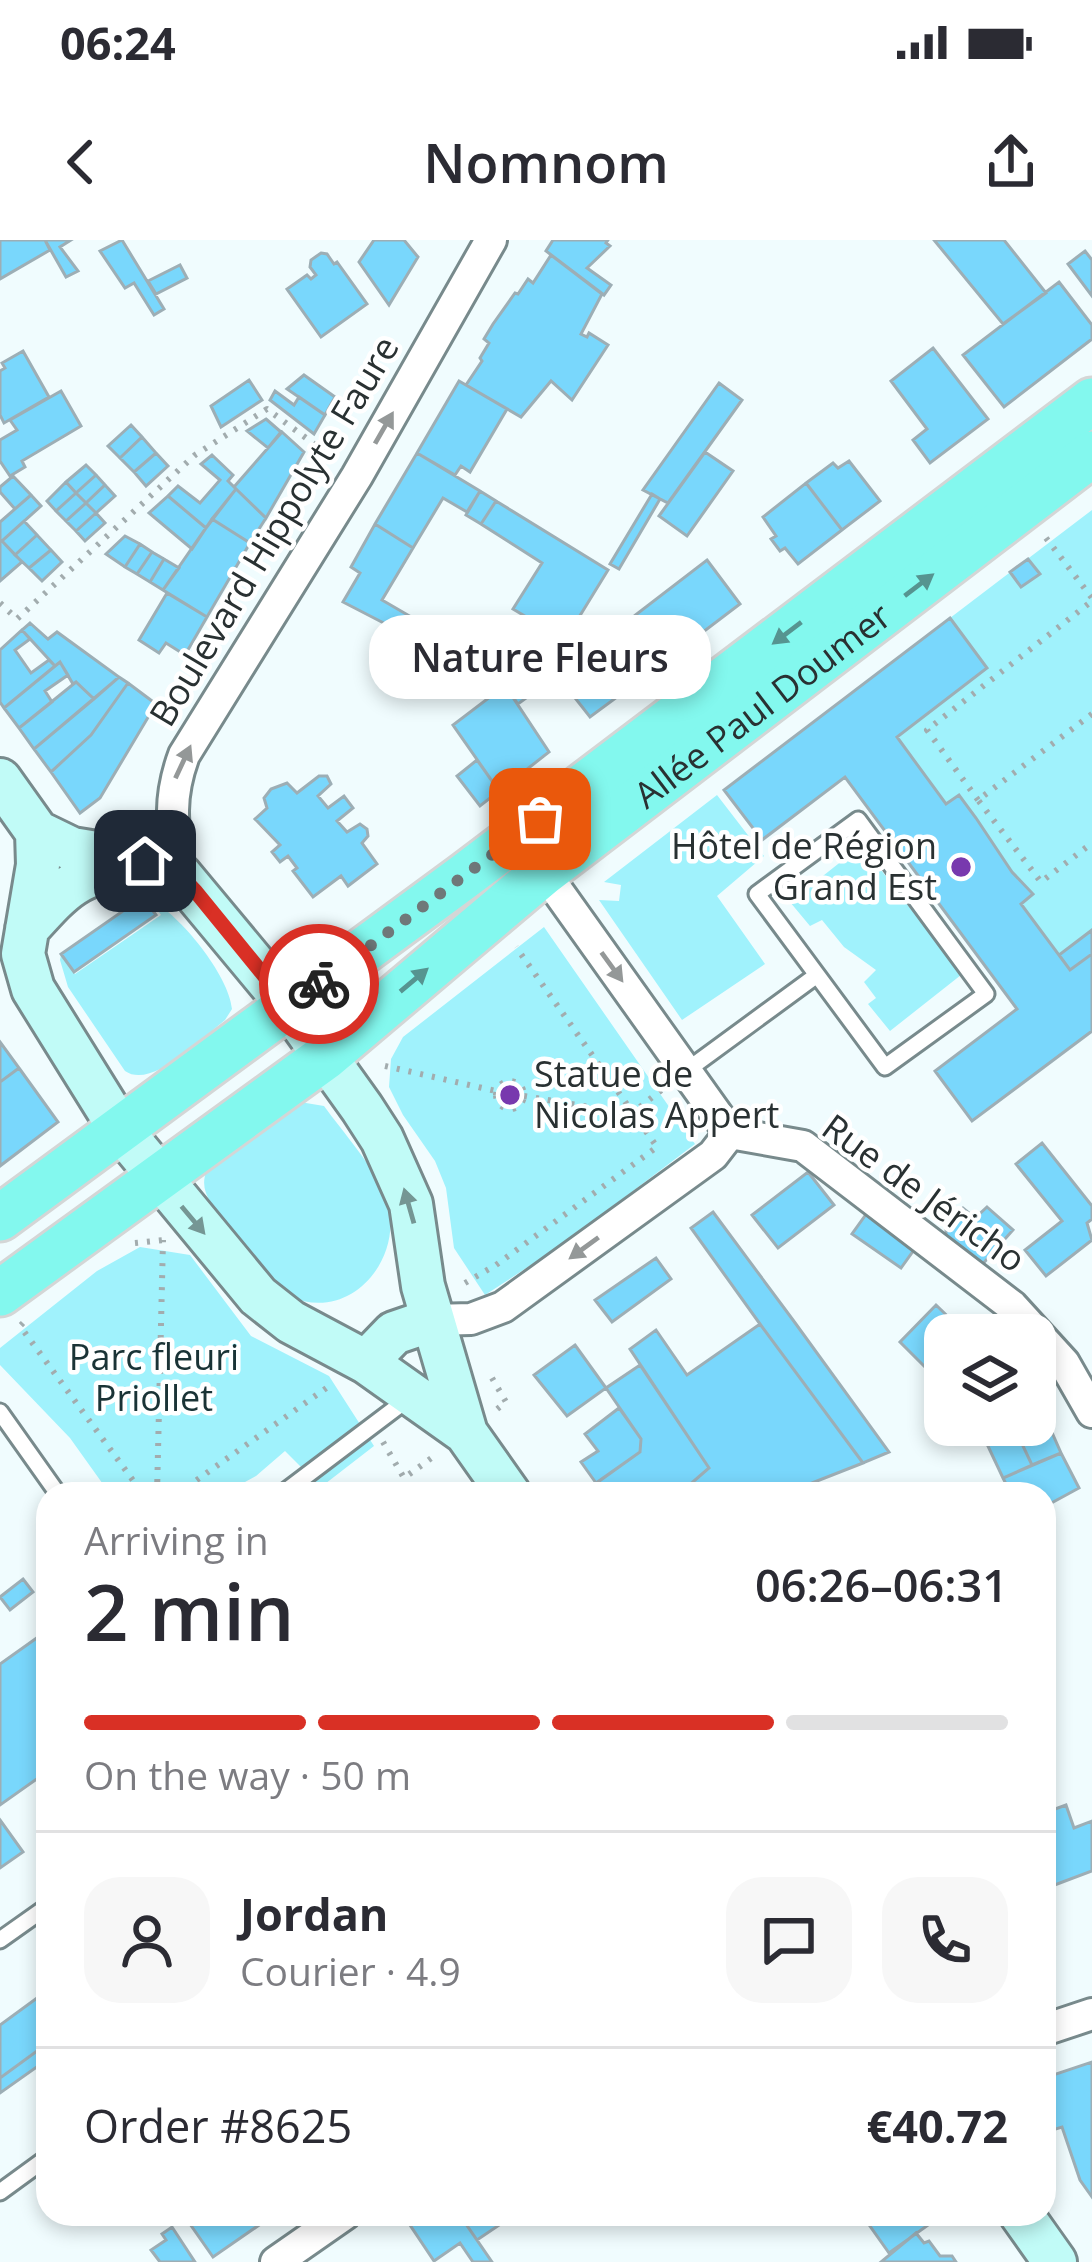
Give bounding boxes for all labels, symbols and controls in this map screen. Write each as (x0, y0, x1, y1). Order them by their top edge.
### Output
text: 06:24 (60, 12, 176, 73)
text: Nomnom (423, 125, 669, 199)
icon: back (48, 129, 114, 195)
icon: share (978, 129, 1044, 195)
street label: Boulevard Hippolyte Faure (138, 327, 410, 735)
one-way arrow (373, 411, 394, 444)
one-way arrow (904, 573, 935, 598)
street label: Allée Paul Doumer (624, 591, 901, 819)
callout: Nature Fleurs (369, 615, 711, 699)
one-way arrow (771, 620, 803, 644)
text: Nature Fleurs (411, 630, 669, 683)
one-way arrow (174, 744, 194, 779)
pin (489, 768, 591, 870)
icon: bag (507, 786, 573, 852)
pin (94, 810, 196, 912)
place label: Hôtel de Région Grand Est (671, 821, 937, 911)
icon: home (112, 828, 178, 894)
marker: Hôtel de Région Grand Est (948, 854, 974, 880)
courier (259, 924, 379, 1044)
icon: bike (286, 951, 352, 1017)
one-way arrow (600, 951, 623, 983)
one-way arrow (399, 968, 429, 994)
place label: Statue de Nicolas Appert (534, 1049, 779, 1139)
marker: Statue de Nicolas Appert (497, 1082, 523, 1108)
street label: Rue de Jéricho (813, 1102, 1036, 1283)
one-way arrow (399, 1187, 418, 1224)
one-way arrow (180, 1205, 206, 1235)
one-way arrow (568, 1236, 600, 1259)
map controls (924, 1314, 1056, 1446)
button: layers (924, 1314, 1056, 1446)
park label: Parc fleuri Priollet (69, 1332, 239, 1422)
text: Arriving in (84, 1513, 269, 1566)
text: 06:26–06:31 (755, 1554, 1008, 1615)
text: 2 min (84, 1558, 295, 1664)
text: On the way · 50 m (84, 1748, 411, 1801)
button: person (84, 1877, 210, 2003)
button: chat (726, 1877, 852, 2003)
button: phone (882, 1877, 1008, 2003)
text: Jordan (240, 1883, 388, 1944)
text: Courier · 4.9 (240, 1944, 461, 1997)
text: Order #8625 (84, 2095, 352, 2156)
text: €40.72 (867, 2095, 1008, 2156)

